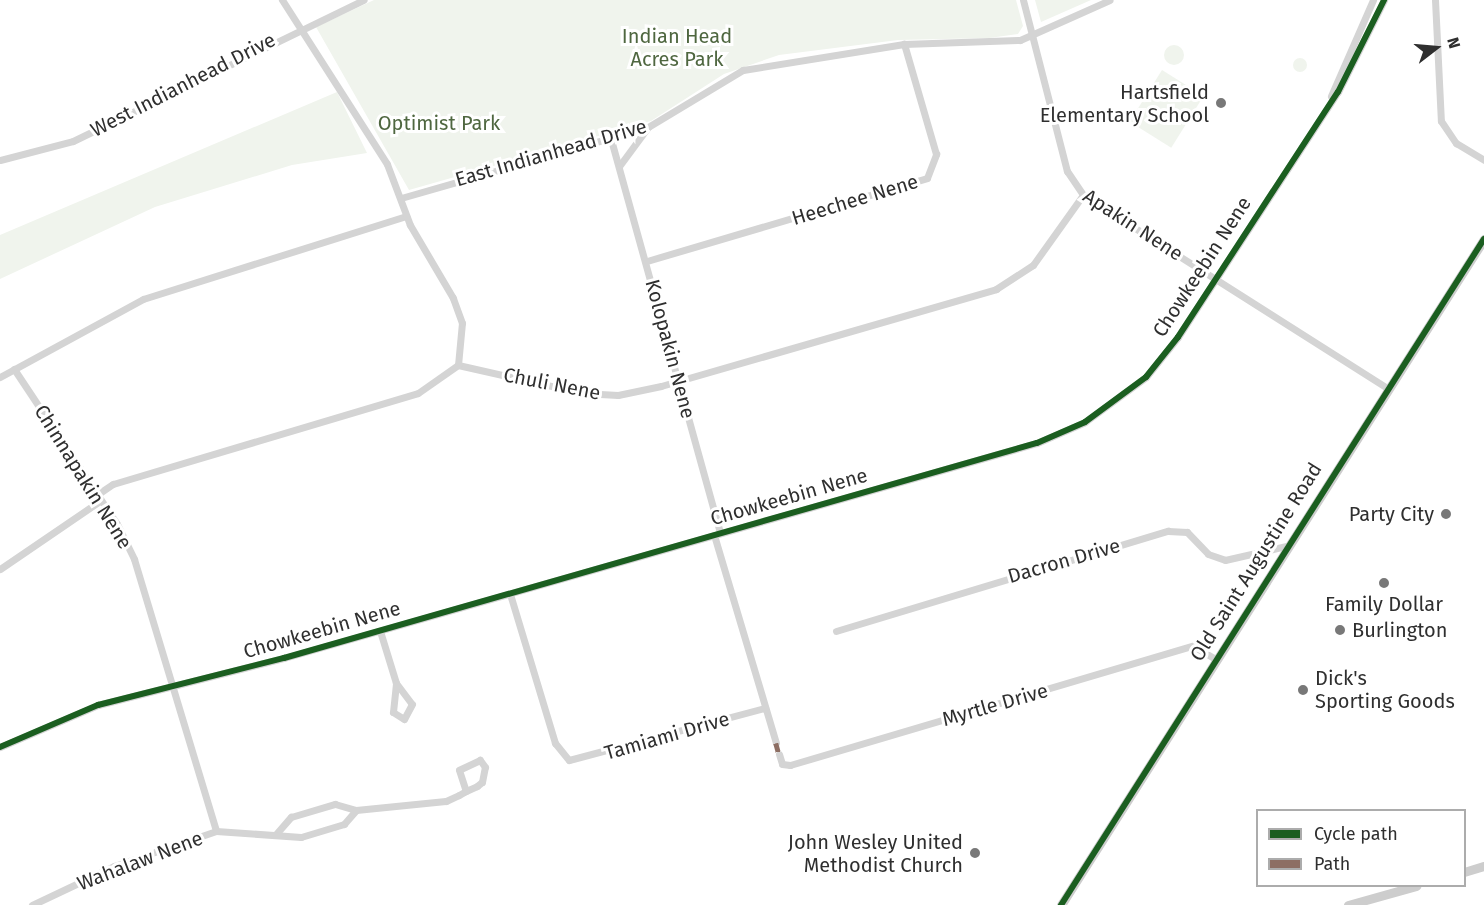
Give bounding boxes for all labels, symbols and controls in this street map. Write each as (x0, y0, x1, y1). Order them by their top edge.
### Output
north arrow (1406, 18, 1466, 78)
park label: Indian Head Acres Park (622, 25, 732, 72)
street label: West Indianhead Drive (87, 28, 279, 142)
text: N (1443, 35, 1464, 51)
place label: Hartsfield Elementary School (1040, 80, 1209, 127)
marker: Hartsfield Elementary School (1214, 96, 1228, 110)
park label: Optimist Park (378, 111, 500, 135)
street label: East Indianhead Drive (452, 114, 650, 192)
street label: Heechee Nene (789, 169, 921, 231)
street label: Apakin Nene (1079, 184, 1187, 266)
street label: Chowkeebin Nene (1148, 192, 1256, 342)
street label: Kolopakin Nene (640, 277, 700, 421)
street label: Chuli Nene (501, 363, 603, 405)
street label: Chinnapakin Nene (29, 401, 137, 553)
street label: Old Saint Augustine Road (1185, 458, 1327, 666)
street label: Chowkeebin Nene (708, 463, 870, 531)
place label: Party City (1349, 502, 1434, 526)
marker: Party City (1439, 507, 1453, 521)
street label: Dacron Drive (1005, 533, 1123, 589)
marker: Family Dollar (1377, 576, 1391, 590)
place label: Family Dollar (1325, 592, 1443, 616)
street label: Chowkeebin Nene (241, 596, 403, 664)
place label: Burlington (1352, 618, 1447, 642)
marker: Burlington (1333, 623, 1347, 637)
place label: Dick's Sporting Goods (1315, 666, 1455, 713)
street label: Myrtle Drive (939, 678, 1051, 732)
marker: Dick's Sporting Goods (1296, 683, 1310, 697)
street label: Tamiami Drive (602, 707, 732, 765)
legend (1256, 809, 1466, 887)
text: Cycle path (1314, 823, 1398, 845)
street label: Wahalaw Nene (74, 826, 206, 896)
place label: John Wesley United Methodist Church (788, 830, 963, 877)
marker: John Wesley United Methodist Church (968, 846, 982, 860)
text: Path (1314, 853, 1350, 875)

